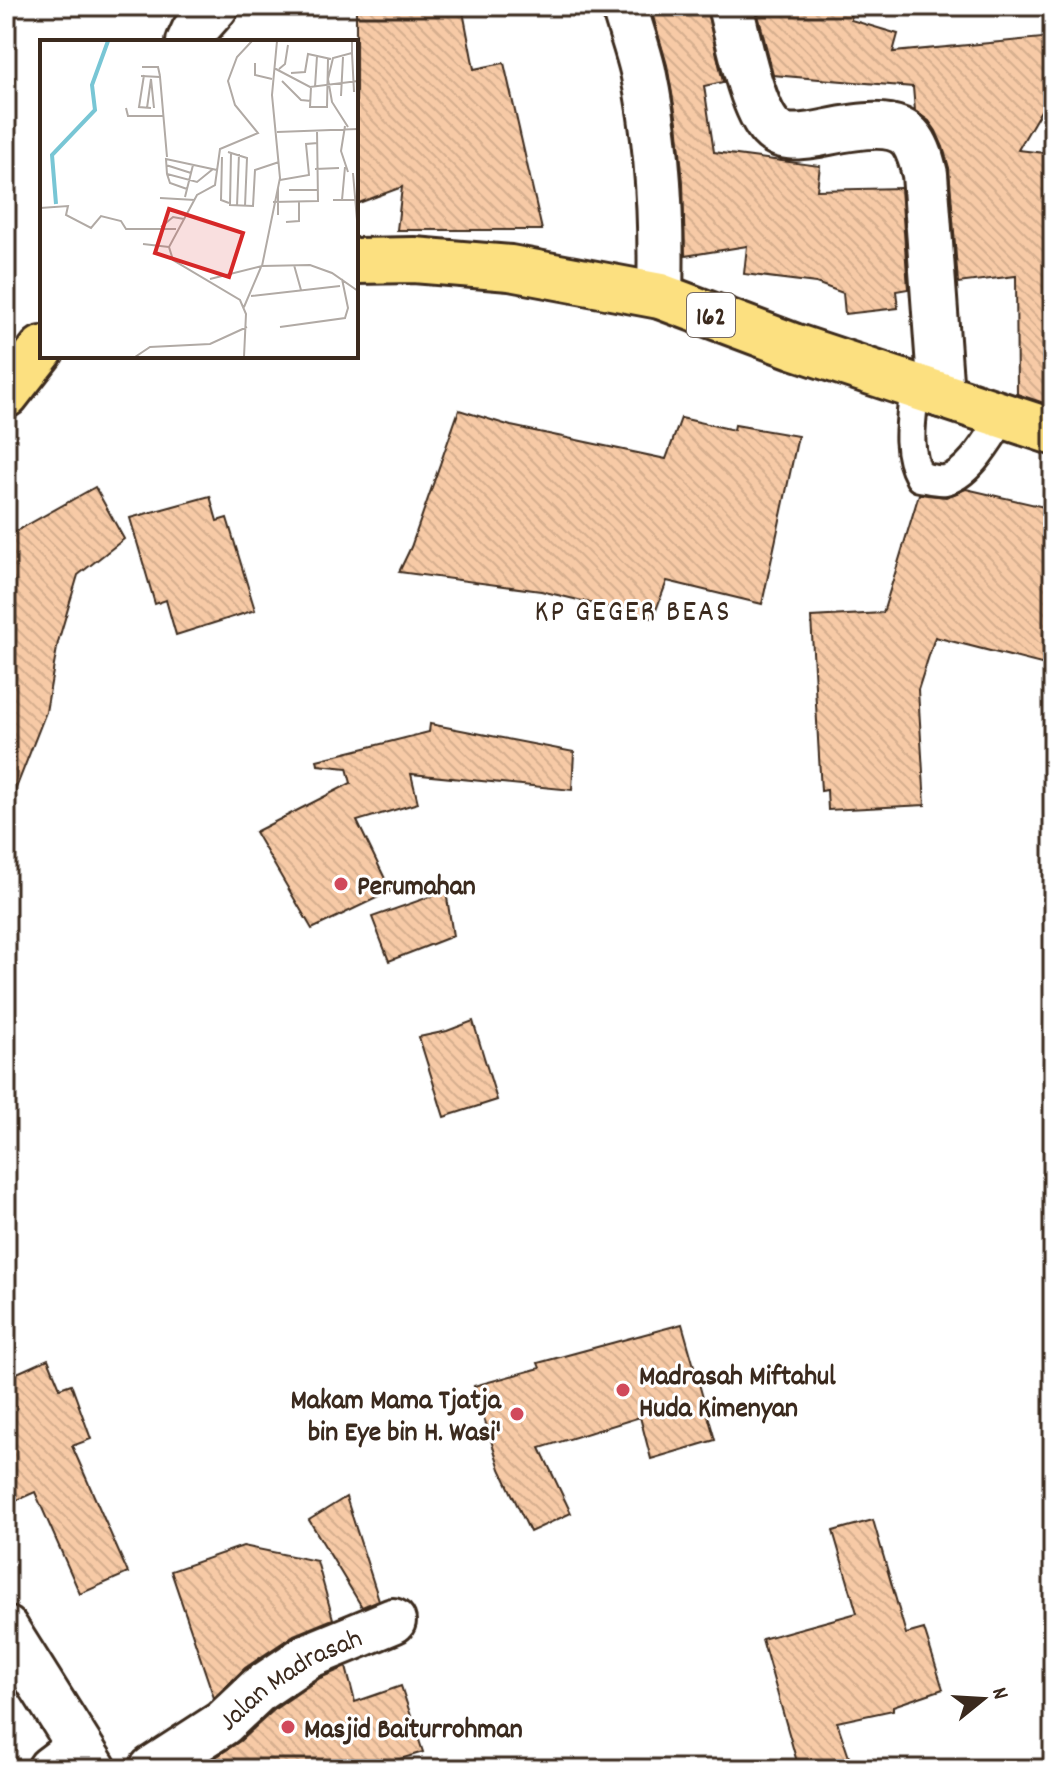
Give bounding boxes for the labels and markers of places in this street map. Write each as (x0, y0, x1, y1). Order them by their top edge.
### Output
place label: Perumahan (357, 869, 476, 909)
marker: Perumahan (332, 875, 350, 893)
place label: Madrasah Miftahul Huda Kimenyan (639, 1359, 836, 1431)
marker: Madrasah Miftahul Huda Kimenyan (614, 1381, 632, 1399)
place label: Makam Mama Tjatja bin Eye bin H. Wasi' (290, 1383, 502, 1455)
marker: Makam Mama Tjatja bin Eye bin H. Wasi' (508, 1405, 526, 1423)
place label: Masjid Baiturrohman (304, 1712, 523, 1752)
marker: Masjid Baiturrohman (279, 1718, 297, 1736)

